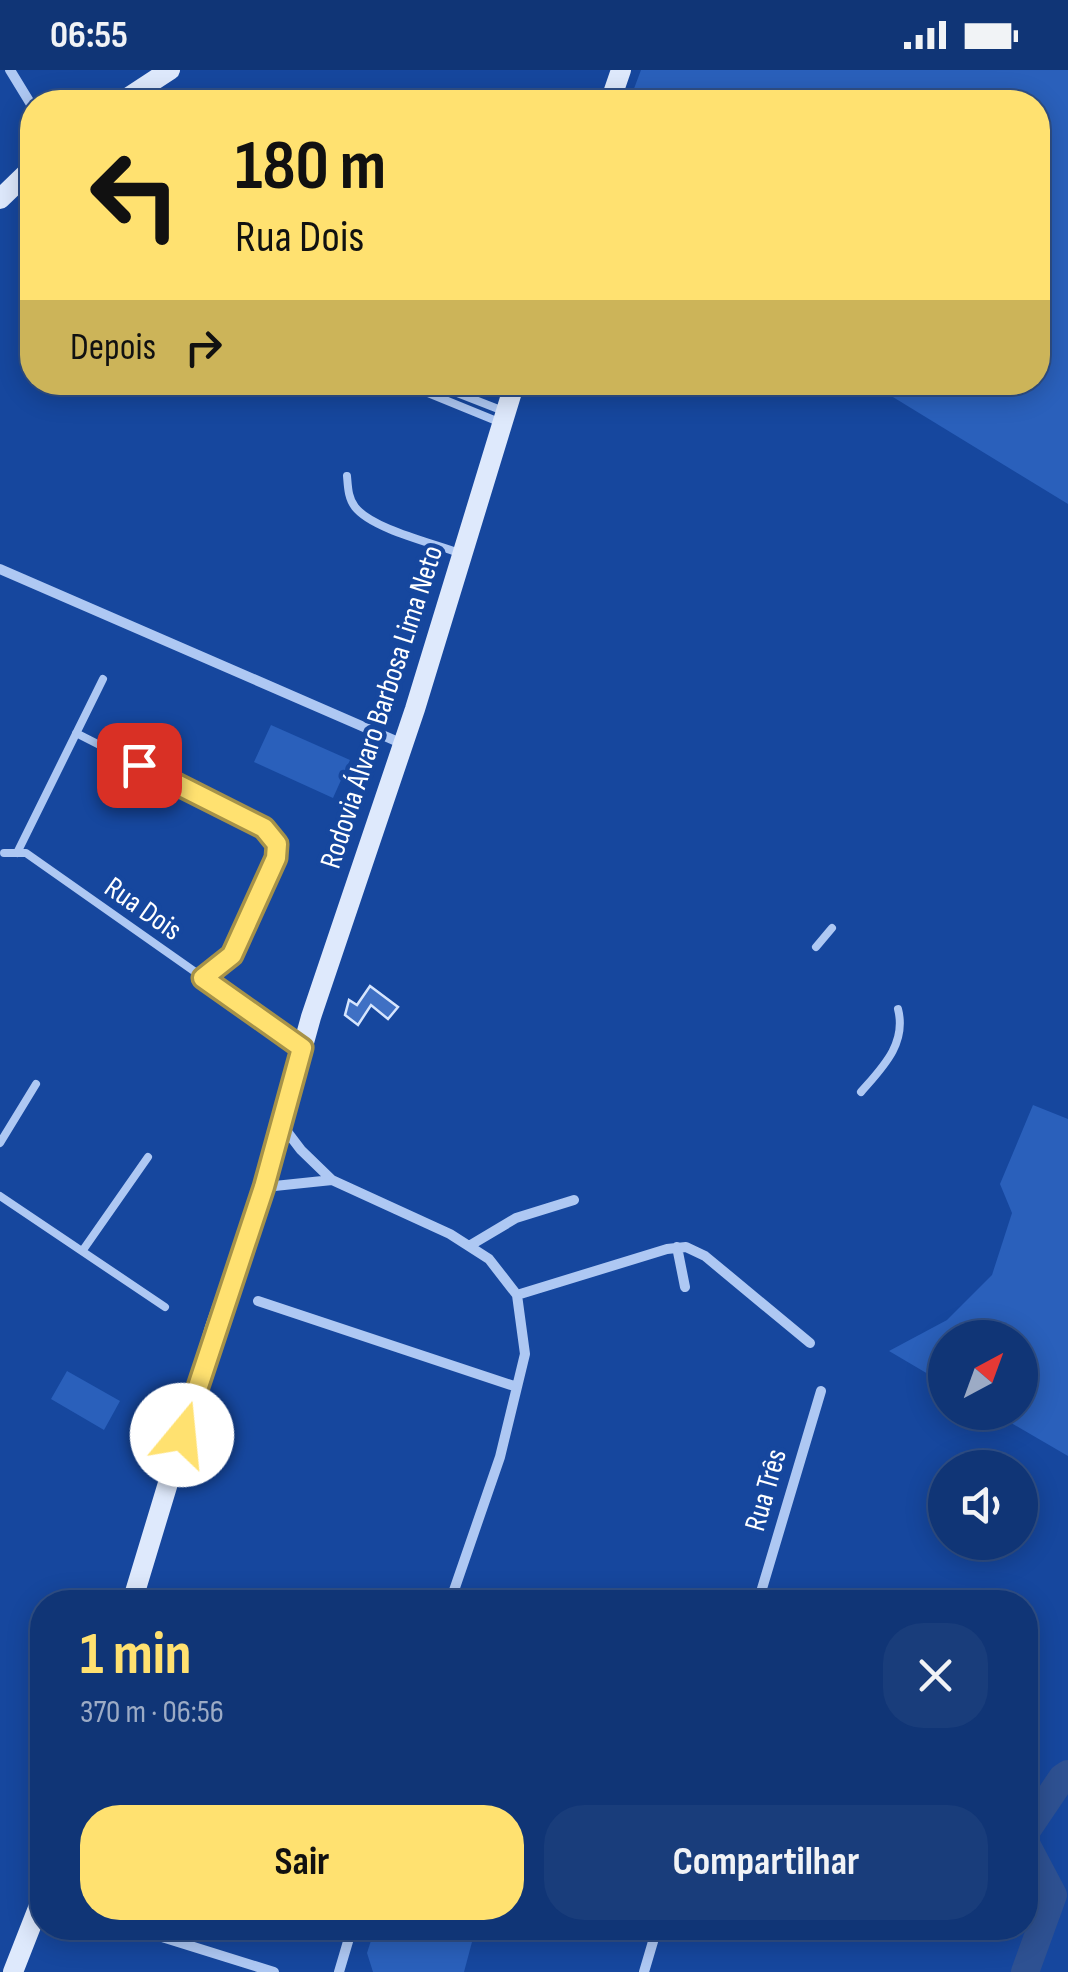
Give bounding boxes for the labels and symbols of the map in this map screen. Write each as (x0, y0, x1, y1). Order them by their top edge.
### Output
street label: Rodovia Álvaro Barbosa Lima Neto (313, 541, 451, 873)
pin (97, 723, 182, 808)
street label: Rua Dois (97, 870, 189, 948)
north arrow (928, 1320, 1038, 1430)
position arrow (130, 1383, 234, 1487)
street label: Rua Três (737, 1445, 795, 1535)

